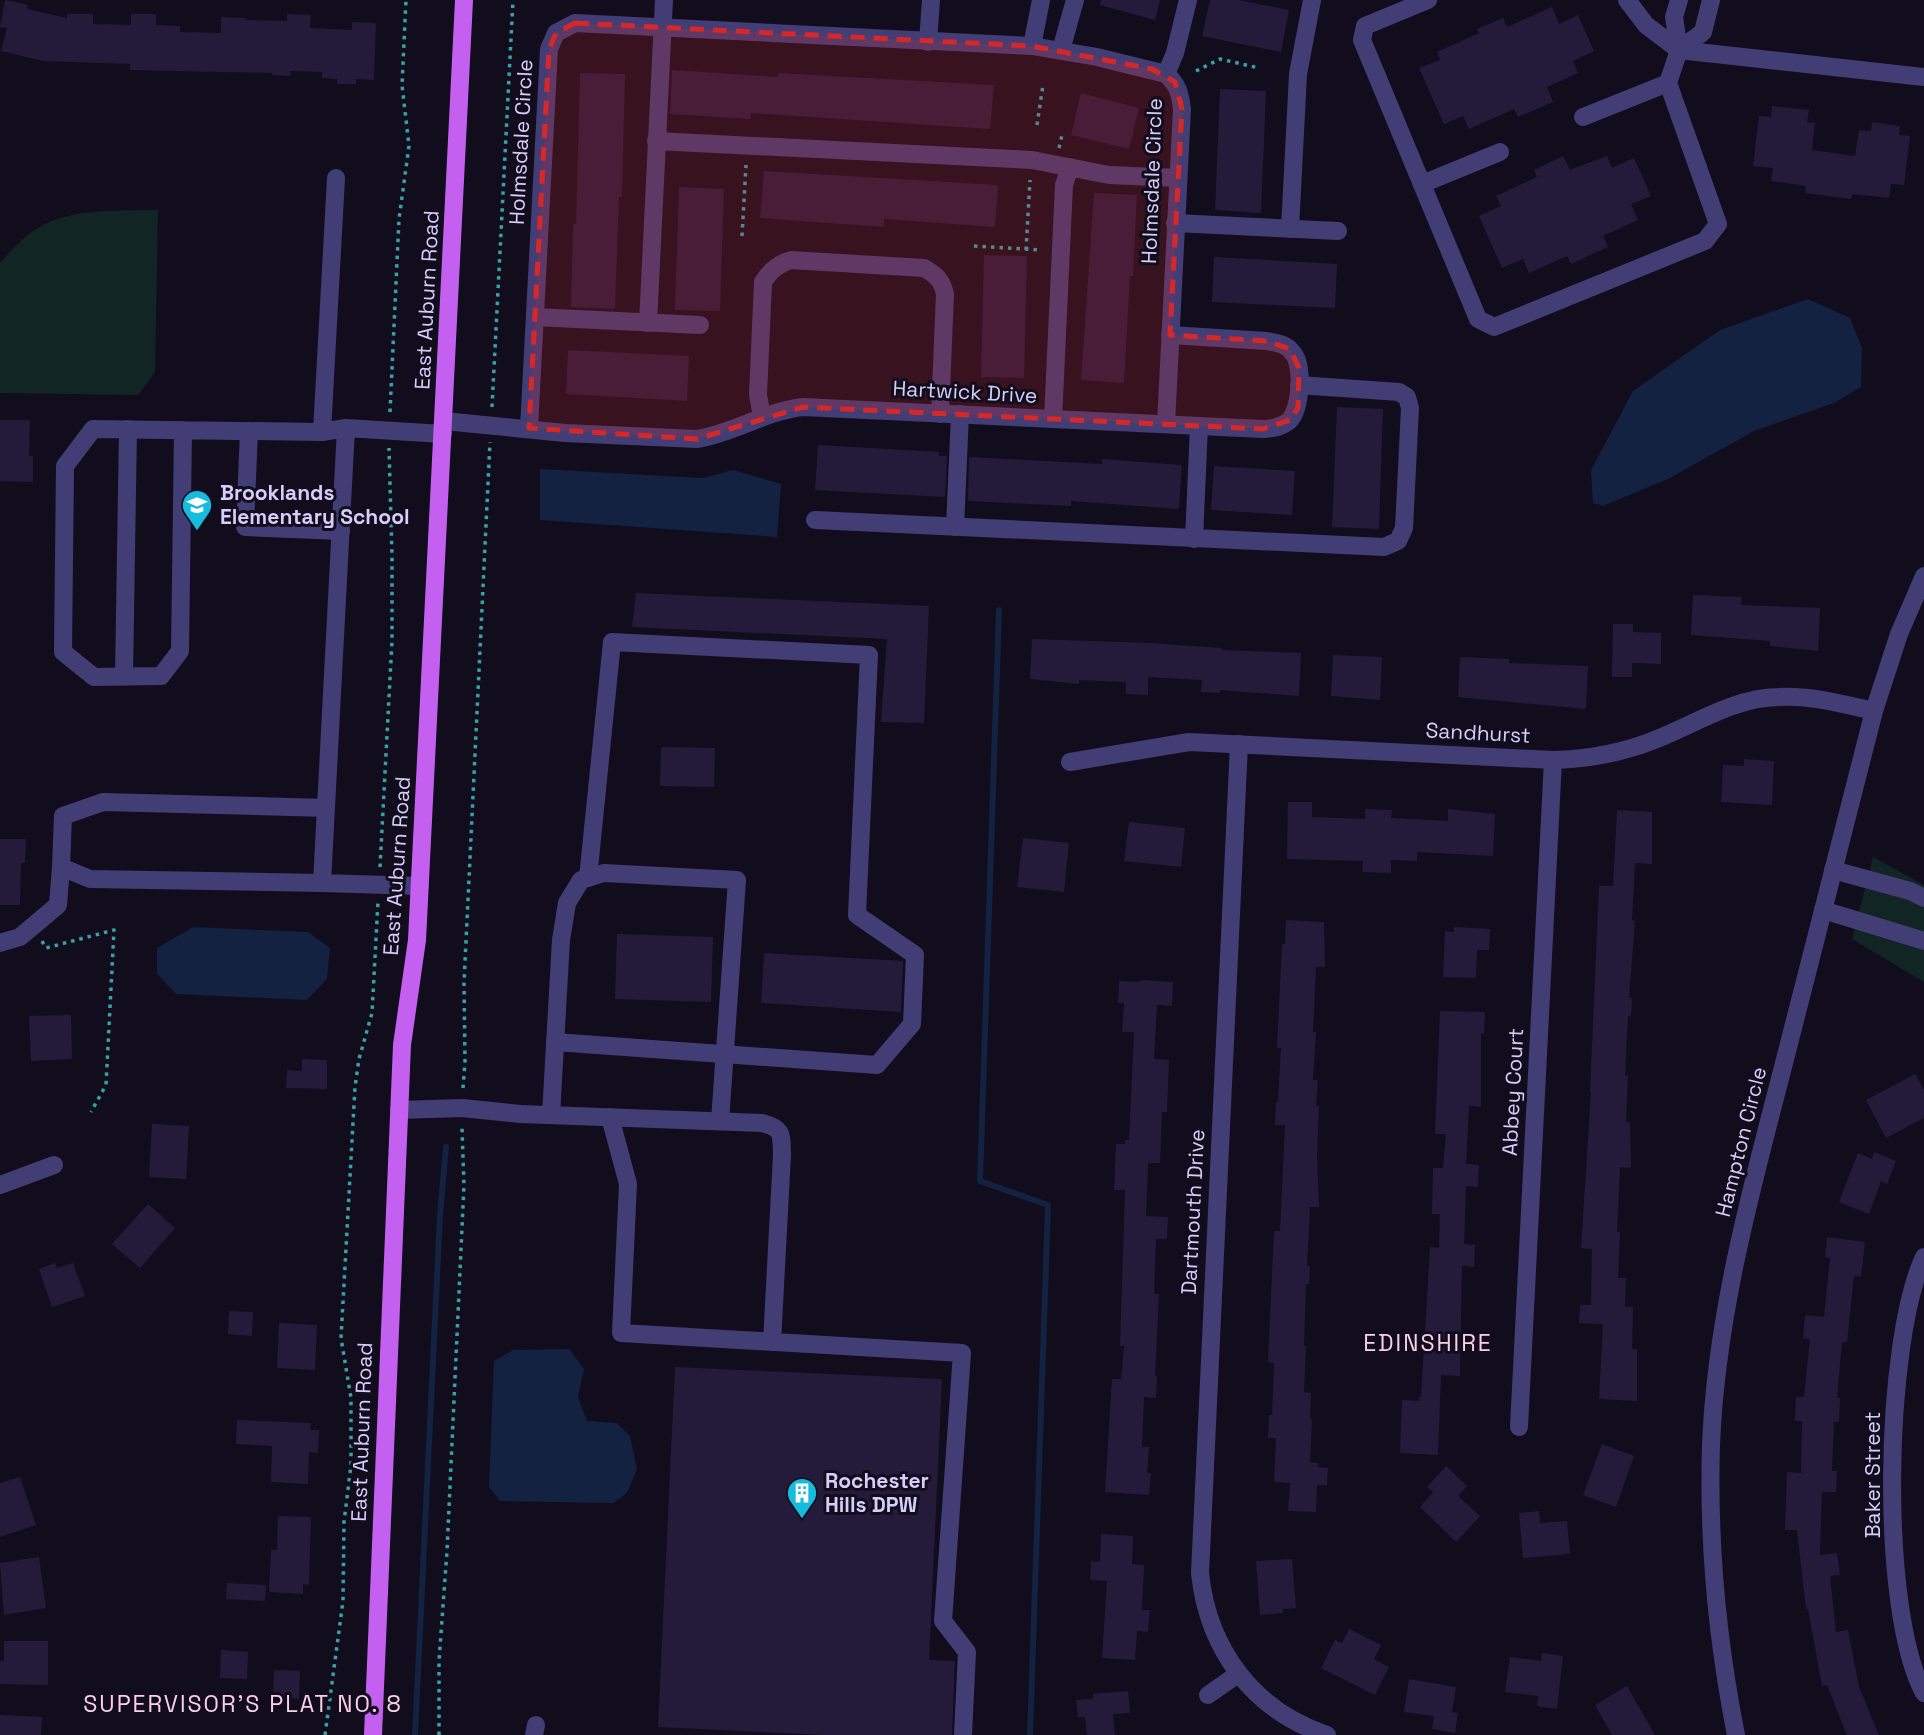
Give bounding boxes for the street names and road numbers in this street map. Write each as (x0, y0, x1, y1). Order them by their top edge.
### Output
street label: Holmsdale Circle (503, 58, 538, 226)
street label: Holmsdale Circle (1135, 98, 1168, 264)
street label: East Auburn Road (408, 210, 445, 390)
street label: Hartwick Drive (892, 374, 1038, 409)
street label: Sandhurst (1425, 716, 1531, 749)
street label: East Auburn Road (377, 775, 416, 956)
street label: Abbey Court (1496, 1027, 1529, 1157)
street label: Hampton Circle (1709, 1064, 1772, 1220)
street label: Dartmouth Drive (1175, 1129, 1210, 1295)
street label: East Auburn Road (345, 1342, 378, 1522)
street label: Baker Street (1859, 1412, 1886, 1538)

